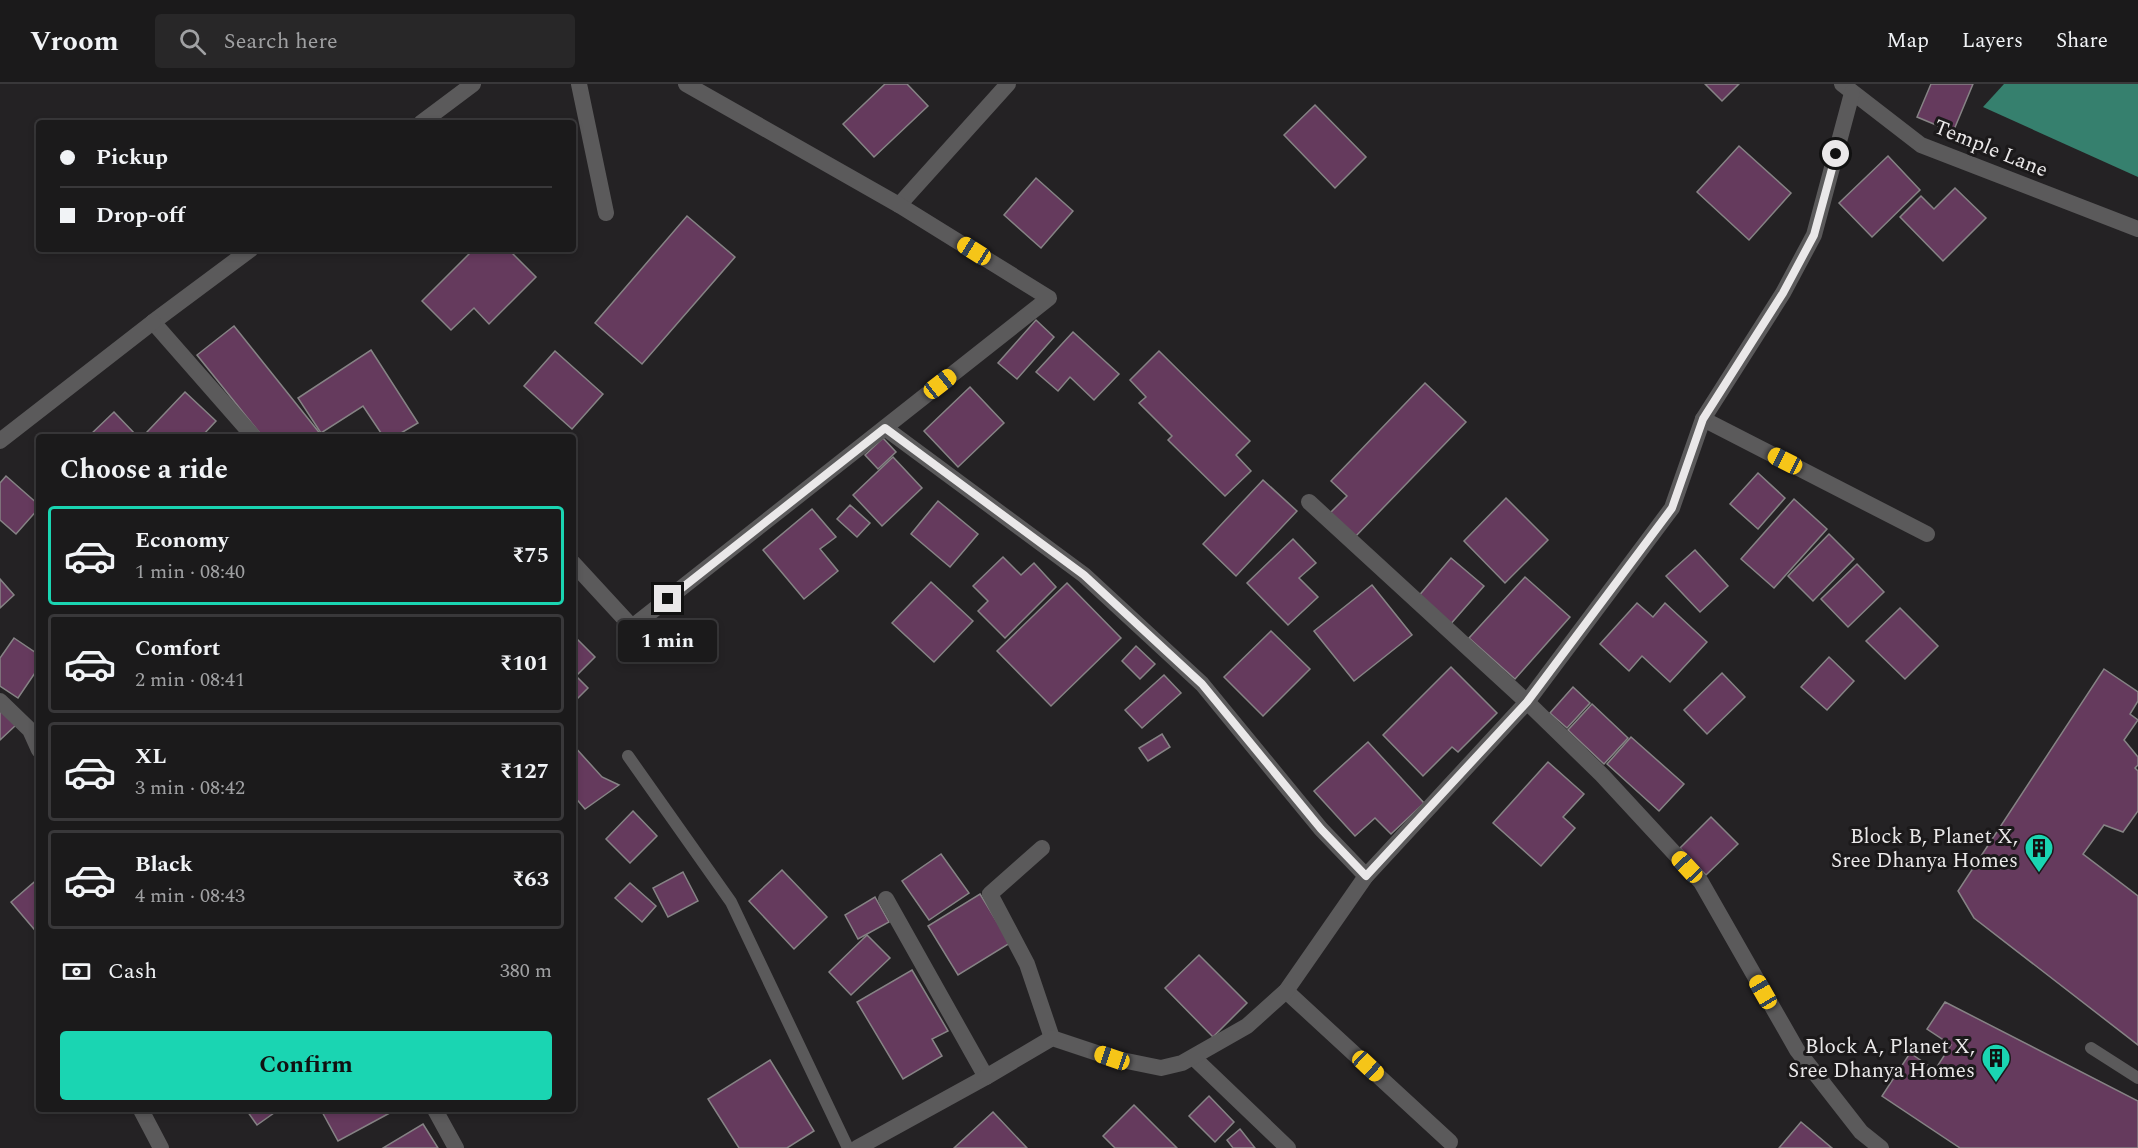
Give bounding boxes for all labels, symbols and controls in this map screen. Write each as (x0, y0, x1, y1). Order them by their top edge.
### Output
search box (155, 14, 575, 68)
text: Vroom (30, 20, 119, 63)
icon: search (176, 25, 209, 58)
text: Search here (224, 25, 338, 58)
text: Map (1887, 25, 1929, 57)
text: Layers (1962, 25, 2023, 57)
text: Share (2056, 25, 2108, 57)
street label: Temple Lane (1929, 111, 2053, 186)
route start (1822, 140, 1849, 167)
text: Pickup (96, 141, 168, 174)
text: Drop-off (96, 199, 185, 232)
car (954, 234, 994, 268)
car (920, 366, 960, 402)
car (1765, 445, 1805, 477)
text: Choose a ride (60, 449, 228, 491)
text: Economy (135, 524, 228, 557)
icon: car (63, 529, 117, 583)
text: ₹75 (512, 539, 549, 572)
text: 1 min · 08:40 (135, 557, 245, 587)
route end (654, 585, 681, 612)
callout: 1 min (618, 620, 718, 662)
text: 1 min (641, 626, 694, 656)
text: Comfort (135, 632, 220, 665)
icon: car (63, 637, 117, 691)
text: ₹101 (500, 647, 549, 680)
text: 2 min · 08:41 (135, 665, 245, 695)
text: XL (135, 740, 166, 773)
icon: car (63, 745, 117, 799)
text: ₹127 (500, 755, 549, 788)
text: 3 min · 08:42 (135, 773, 245, 803)
place label: Block B, Planet X, Sree Dhanya Homes (1831, 821, 2018, 877)
building icon: Block B, Planet X, Sree Dhanya Homes (2023, 832, 2055, 874)
text: Black (135, 848, 193, 881)
car (1668, 848, 1706, 886)
icon: car (63, 853, 117, 907)
text: ₹63 (512, 863, 549, 896)
text: 4 min · 08:43 (135, 881, 245, 911)
icon: cash (60, 955, 93, 988)
text: Cash (108, 955, 157, 988)
text: 380 m (500, 956, 552, 986)
car (1746, 972, 1780, 1012)
button: Confirm (60, 1031, 552, 1100)
place label: Block A, Planet X, Sree Dhanya Homes (1788, 1031, 1975, 1087)
building icon: Block A, Planet X, Sree Dhanya Homes (1980, 1042, 2012, 1084)
car (1092, 1044, 1132, 1072)
car (1349, 1047, 1387, 1085)

